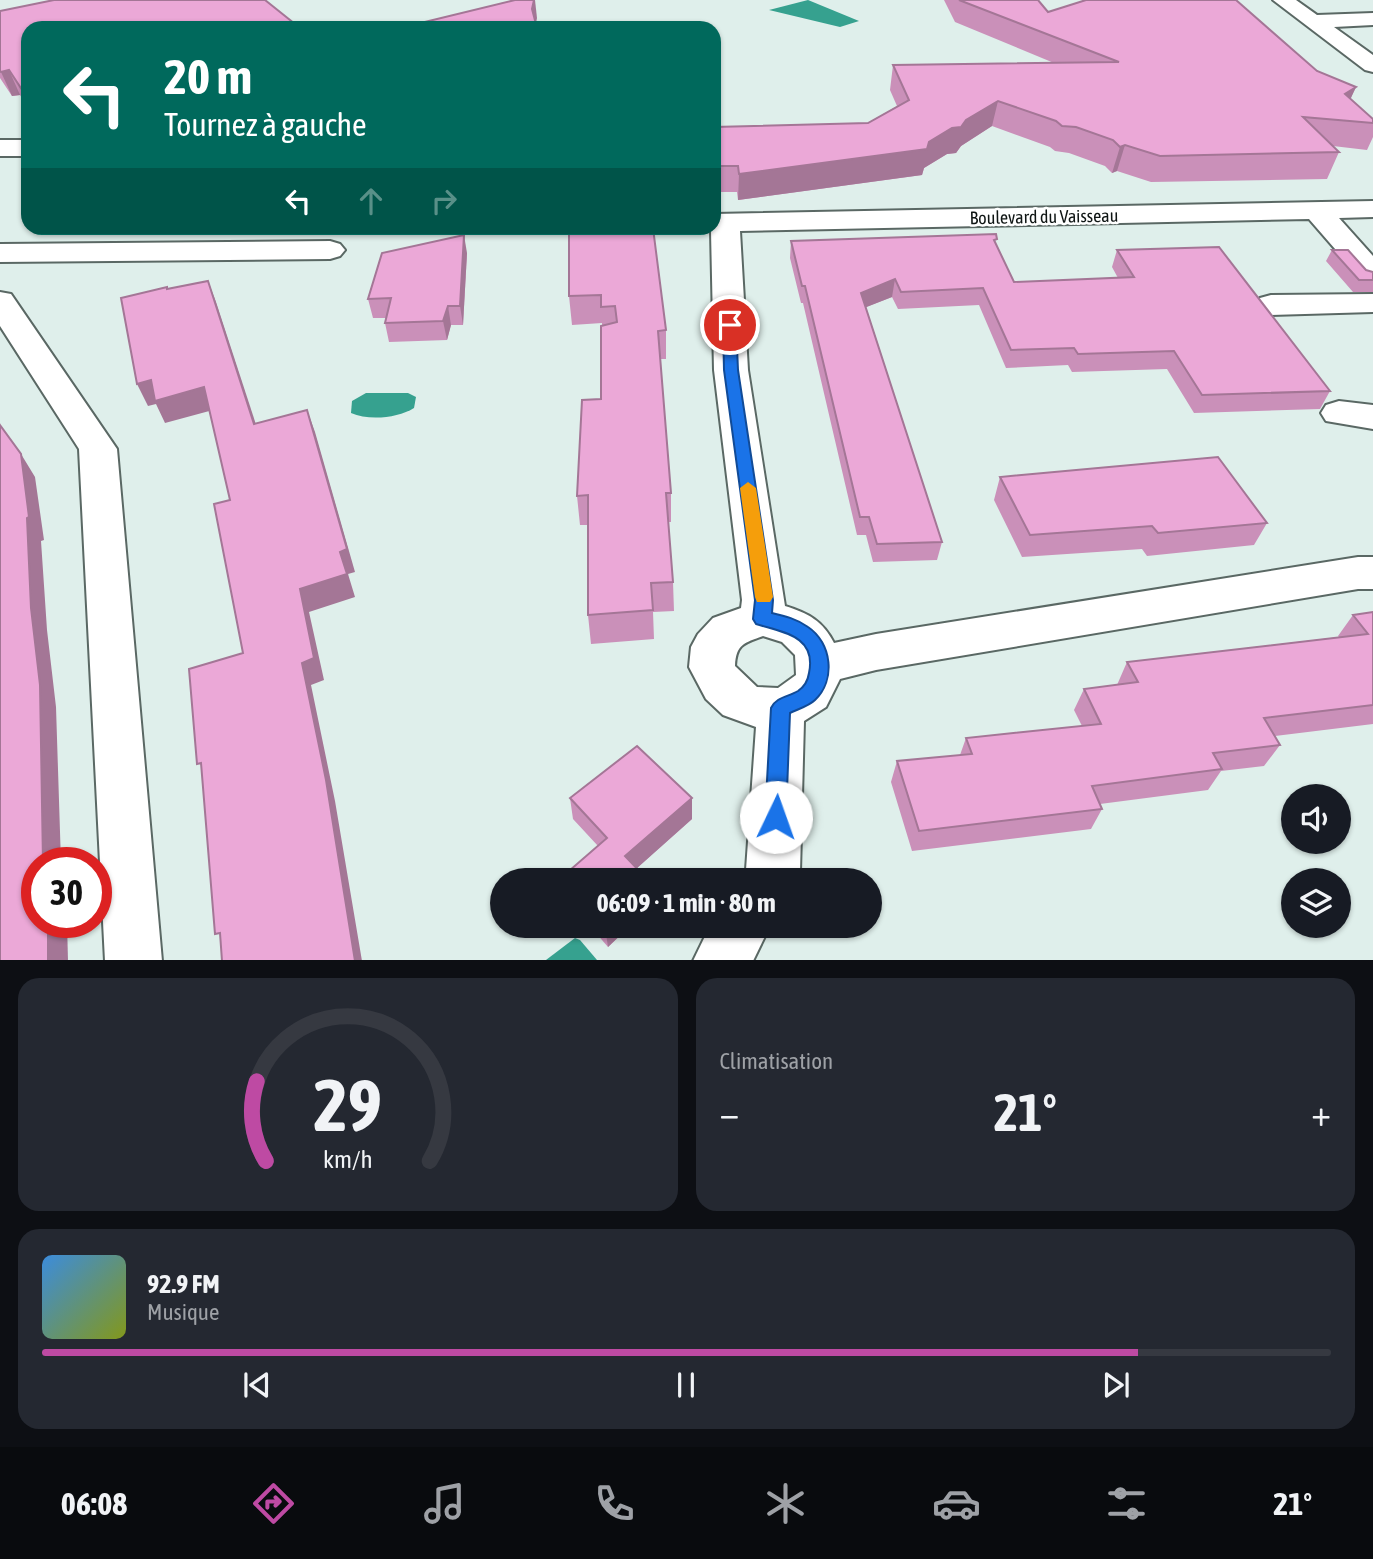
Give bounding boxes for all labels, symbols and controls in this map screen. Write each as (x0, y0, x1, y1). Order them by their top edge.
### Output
text: 20 m (164, 48, 252, 104)
icon: left (49, 49, 140, 140)
text: Tournez à gauche (164, 106, 367, 143)
icon: left (279, 182, 317, 220)
icon: ahead (352, 182, 390, 220)
icon: right (425, 182, 463, 220)
street label: Boulevard du Vaisseau (970, 205, 1118, 228)
pin (700, 295, 760, 355)
icon: arrive (711, 306, 749, 344)
position arrow (739, 780, 813, 854)
map controls (1281, 784, 1351, 938)
button: sound (1281, 784, 1351, 854)
speed limit sign: 30 (21, 847, 112, 938)
button: layers (1281, 868, 1351, 938)
text: 06:09 · 1 min · 80 m (596, 888, 776, 918)
text: Climatisation (720, 1048, 833, 1074)
text: 29 (314, 1063, 382, 1146)
text: 21° (994, 1082, 1057, 1142)
text: − (720, 1091, 739, 1134)
text: + (1311, 1091, 1331, 1134)
text: km/h (323, 1144, 373, 1172)
text: 92.9 FM (147, 1269, 220, 1299)
text: Musique (147, 1299, 219, 1325)
icon: previous (238, 1366, 276, 1404)
icon: pause (667, 1366, 705, 1404)
icon: next (1097, 1366, 1135, 1404)
icon: directions (249, 1479, 298, 1528)
icon: music (420, 1479, 469, 1528)
icon: phone (590, 1479, 639, 1528)
icon: climate (761, 1479, 810, 1528)
icon: car (932, 1479, 981, 1528)
icon: filters (1102, 1479, 1151, 1528)
text: 06:08 (61, 1485, 127, 1522)
text: 21° (1273, 1485, 1312, 1522)

